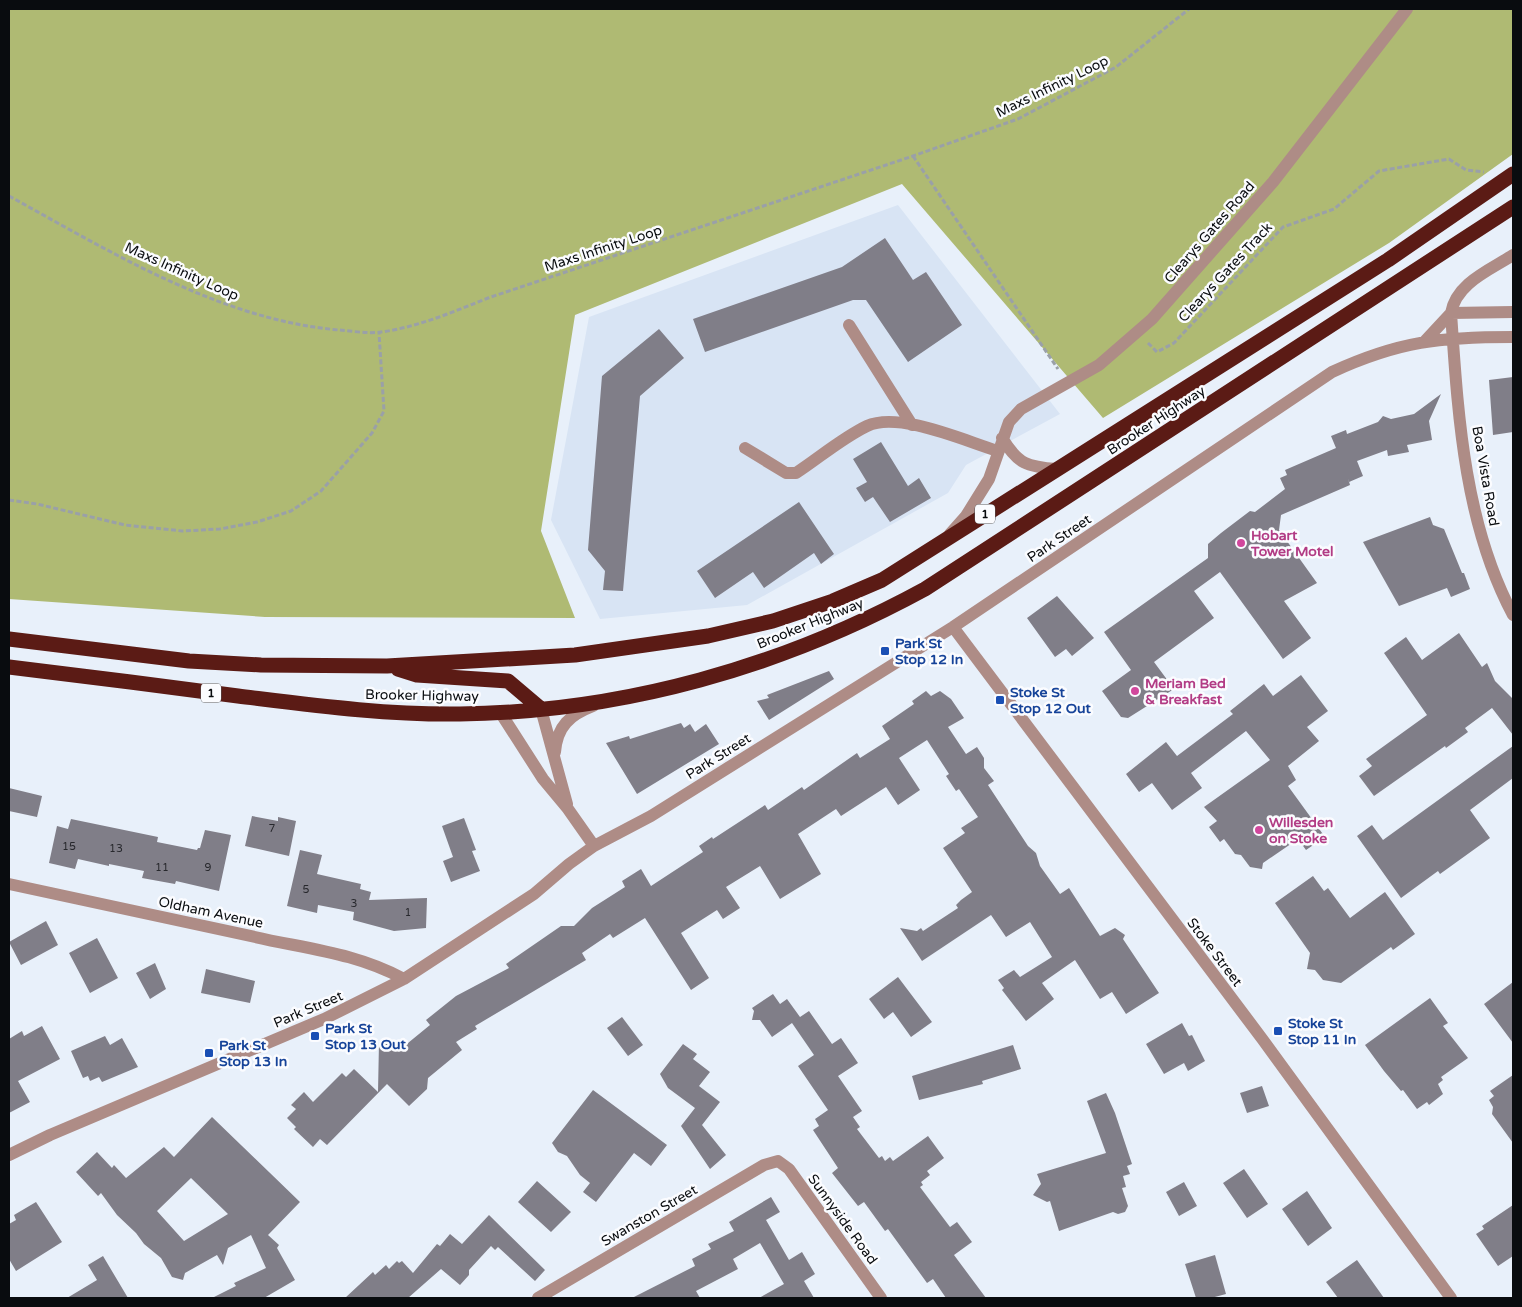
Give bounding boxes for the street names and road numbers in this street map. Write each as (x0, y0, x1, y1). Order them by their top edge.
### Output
street label: Maxs Infinity Loop (993, 52, 1111, 121)
street label: Clearys Gates Road (1161, 178, 1258, 287)
street label: Clearys Gates Track (1175, 219, 1276, 326)
street label: Maxs Infinity Loop (542, 221, 664, 276)
street label: Maxs Infinity Loop (122, 239, 241, 304)
street label: Brooker Highway (1104, 382, 1209, 458)
street label: Boa Vista Road (1468, 425, 1503, 528)
road number: 1 (975, 504, 995, 524)
street label: Park Street (1024, 510, 1095, 566)
street label: Brooker Highway (754, 594, 866, 653)
road number: 1 (201, 684, 221, 702)
street label: Brooker Highway (365, 686, 479, 705)
street label: Park Street (683, 729, 755, 783)
street label: Oldham Avenue (157, 893, 265, 932)
street label: Stoke Street (1183, 915, 1246, 990)
street label: Park Street (271, 987, 346, 1032)
street label: Sunnyside Road (804, 1171, 881, 1268)
street label: Swanston Street (598, 1181, 701, 1250)

